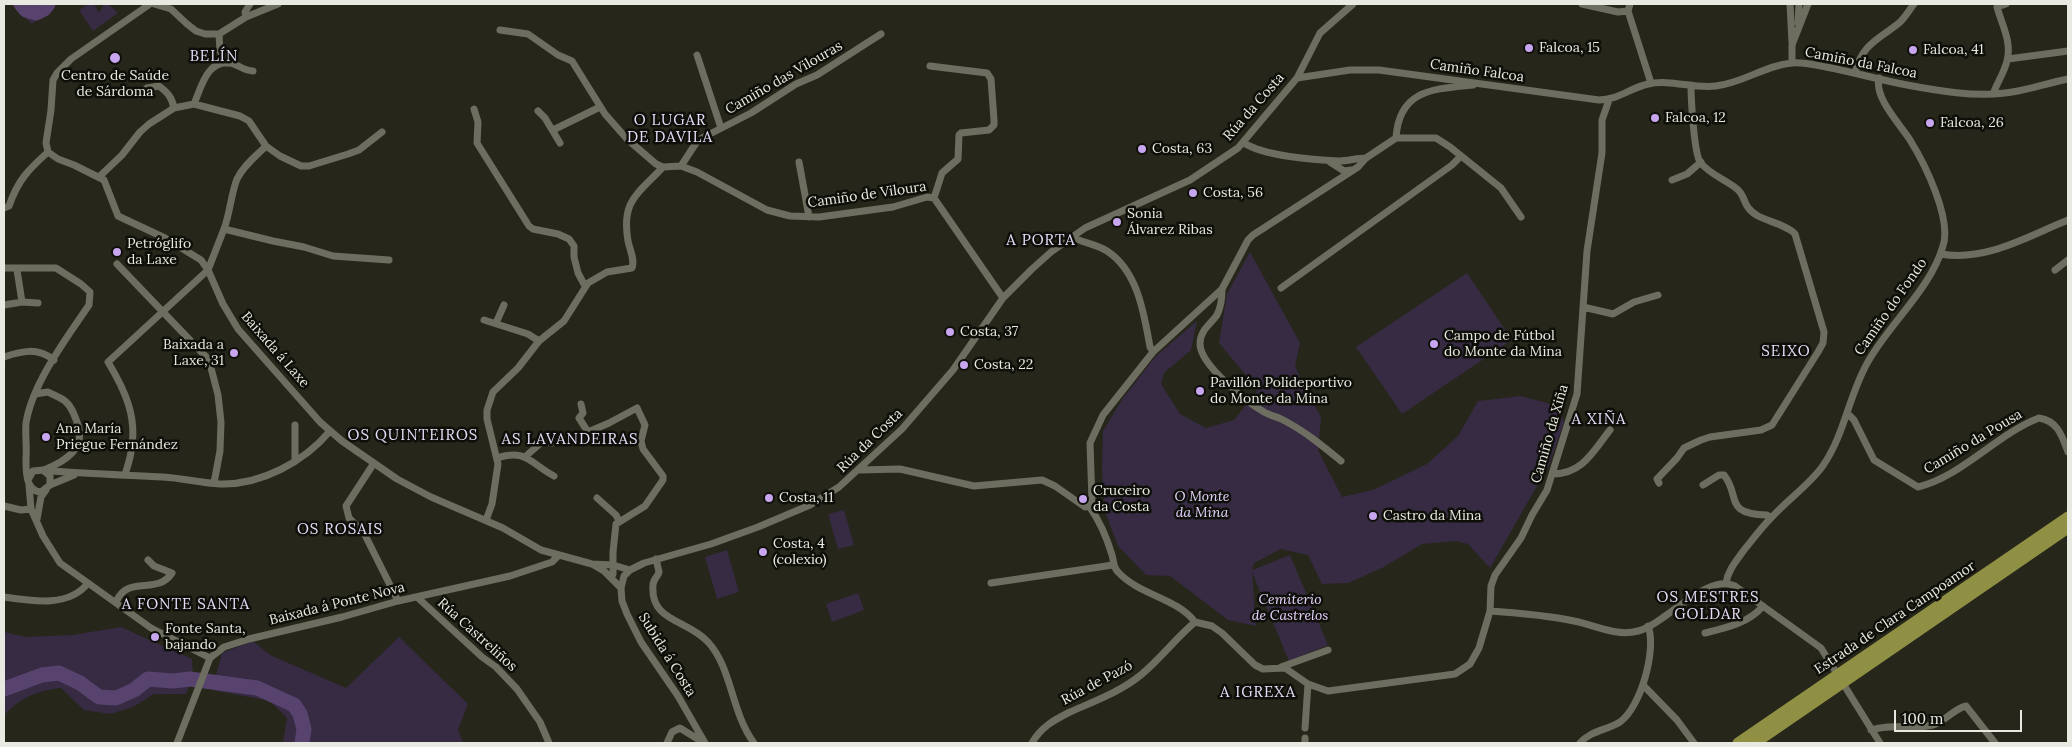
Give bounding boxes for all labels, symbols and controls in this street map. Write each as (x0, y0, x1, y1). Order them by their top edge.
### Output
street label: Camiño das Vilouras (722, 38, 846, 118)
place label: Falcoa, 15 (1539, 40, 1600, 56)
marker: Falcoa, 15 (1523, 42, 1535, 54)
place label: Falcoa, 41 (1923, 42, 1984, 58)
street label: Camiño da Falcoa (1803, 44, 1919, 82)
marker: Falcoa, 41 (1907, 44, 1919, 56)
district label: BELÍN (189, 48, 239, 66)
marker: Centro de Saúde de Sárdoma (108, 51, 122, 65)
street label: Camiño Falcoa (1429, 56, 1525, 86)
place label: Centro de Saúde de Sárdoma (61, 68, 169, 100)
street label: Rúa da Costa (1220, 70, 1288, 144)
place label: Falcoa, 12 (1665, 110, 1726, 126)
district label: O LUGAR DE DAVILA (626, 112, 714, 147)
marker: Falcoa, 12 (1649, 112, 1661, 124)
place label: Falcoa, 26 (1940, 115, 2004, 131)
marker: Falcoa, 26 (1924, 117, 1936, 129)
place label: Costa, 63 (1152, 141, 1212, 157)
marker: Costa, 63 (1136, 143, 1148, 155)
street label: Camiño de Viloura (806, 178, 928, 212)
place label: Costa, 56 (1203, 185, 1263, 201)
marker: Costa, 56 (1187, 187, 1199, 199)
place label: Sonia Álvarez Ribas (1127, 206, 1213, 238)
marker: Sonia Álvarez Ribas (1111, 216, 1123, 228)
district label: A PORTA (1006, 232, 1076, 250)
place label: Petróglifo da Laxe (127, 236, 191, 268)
marker: Petróglifo da Laxe (111, 246, 123, 258)
street label: Camiño do Fondo (1851, 255, 1931, 359)
street label: Baixada á Laxe (237, 309, 313, 391)
place label: Costa, 37 (960, 324, 1018, 340)
marker: Costa, 37 (944, 326, 956, 338)
place label: Campo de Fútbol do Monte da Mina (1444, 328, 1562, 361)
place label: Baixada a Laxe, 31 (163, 337, 224, 370)
marker: Campo de Fútbol do Monte da Mina (1428, 338, 1440, 350)
district label: SEIXO (1761, 343, 1811, 361)
marker: Baixada a Laxe, 31 (228, 347, 240, 359)
place label: Costa, 22 (974, 357, 1033, 373)
marker: Costa, 22 (958, 359, 970, 371)
place label: Pavillón Polideportivo do Monte da Mina (1210, 375, 1352, 408)
street label: Camiño da Xiña (1528, 383, 1572, 485)
marker: Pavillón Polideportivo do Monte da Mina (1194, 385, 1206, 397)
street label: Rúa da Costa (834, 406, 906, 476)
street label: Camiño da Pousa (1921, 406, 2025, 478)
district label: A XIÑA (1571, 411, 1627, 429)
place label: Ana María Priegue Fernández (56, 421, 178, 454)
district label: OS QUINTEIROS (346, 427, 480, 445)
marker: Ana María Priegue Fernández (40, 431, 52, 443)
district label: AS LAVANDEIRAS (500, 431, 640, 449)
place label: Cruceiro da Costa (1093, 483, 1150, 516)
park label: O Monte da Mina (1174, 489, 1230, 522)
place label: Costa, 11 (779, 490, 834, 506)
marker: Costa, 11 (763, 492, 775, 504)
marker: Cruceiro da Costa (1077, 493, 1089, 505)
place label: Castro da Mina (1383, 508, 1482, 524)
marker: Castro da Mina (1367, 510, 1379, 522)
district label: OS ROSAIS (296, 521, 384, 539)
place label: Costa, 4 (colexio) (773, 536, 827, 568)
marker: Costa, 4 (colexio) (757, 546, 769, 558)
street label: Estrada de Clara Campoamor (1811, 558, 1979, 678)
street label: Baixada á Ponte Nova (267, 579, 407, 629)
district label: OS MESTRES GOLDAR (1655, 589, 1761, 624)
park label: Cemiterio de Castrelos (1252, 592, 1328, 624)
street label: Rúa Castreliños (434, 595, 520, 675)
district label: A FONTE SANTA (120, 596, 252, 614)
street label: Subida á Costa (635, 610, 699, 700)
place label: Fonte Santa, bajando (165, 621, 245, 654)
marker: Fonte Santa, bajando (149, 631, 161, 643)
street label: Rúa de Pazó (1058, 657, 1136, 709)
district label: A IGREXA (1219, 684, 1297, 702)
scale bar (1897, 700, 2024, 732)
text: 100 m (1902, 709, 1943, 728)

